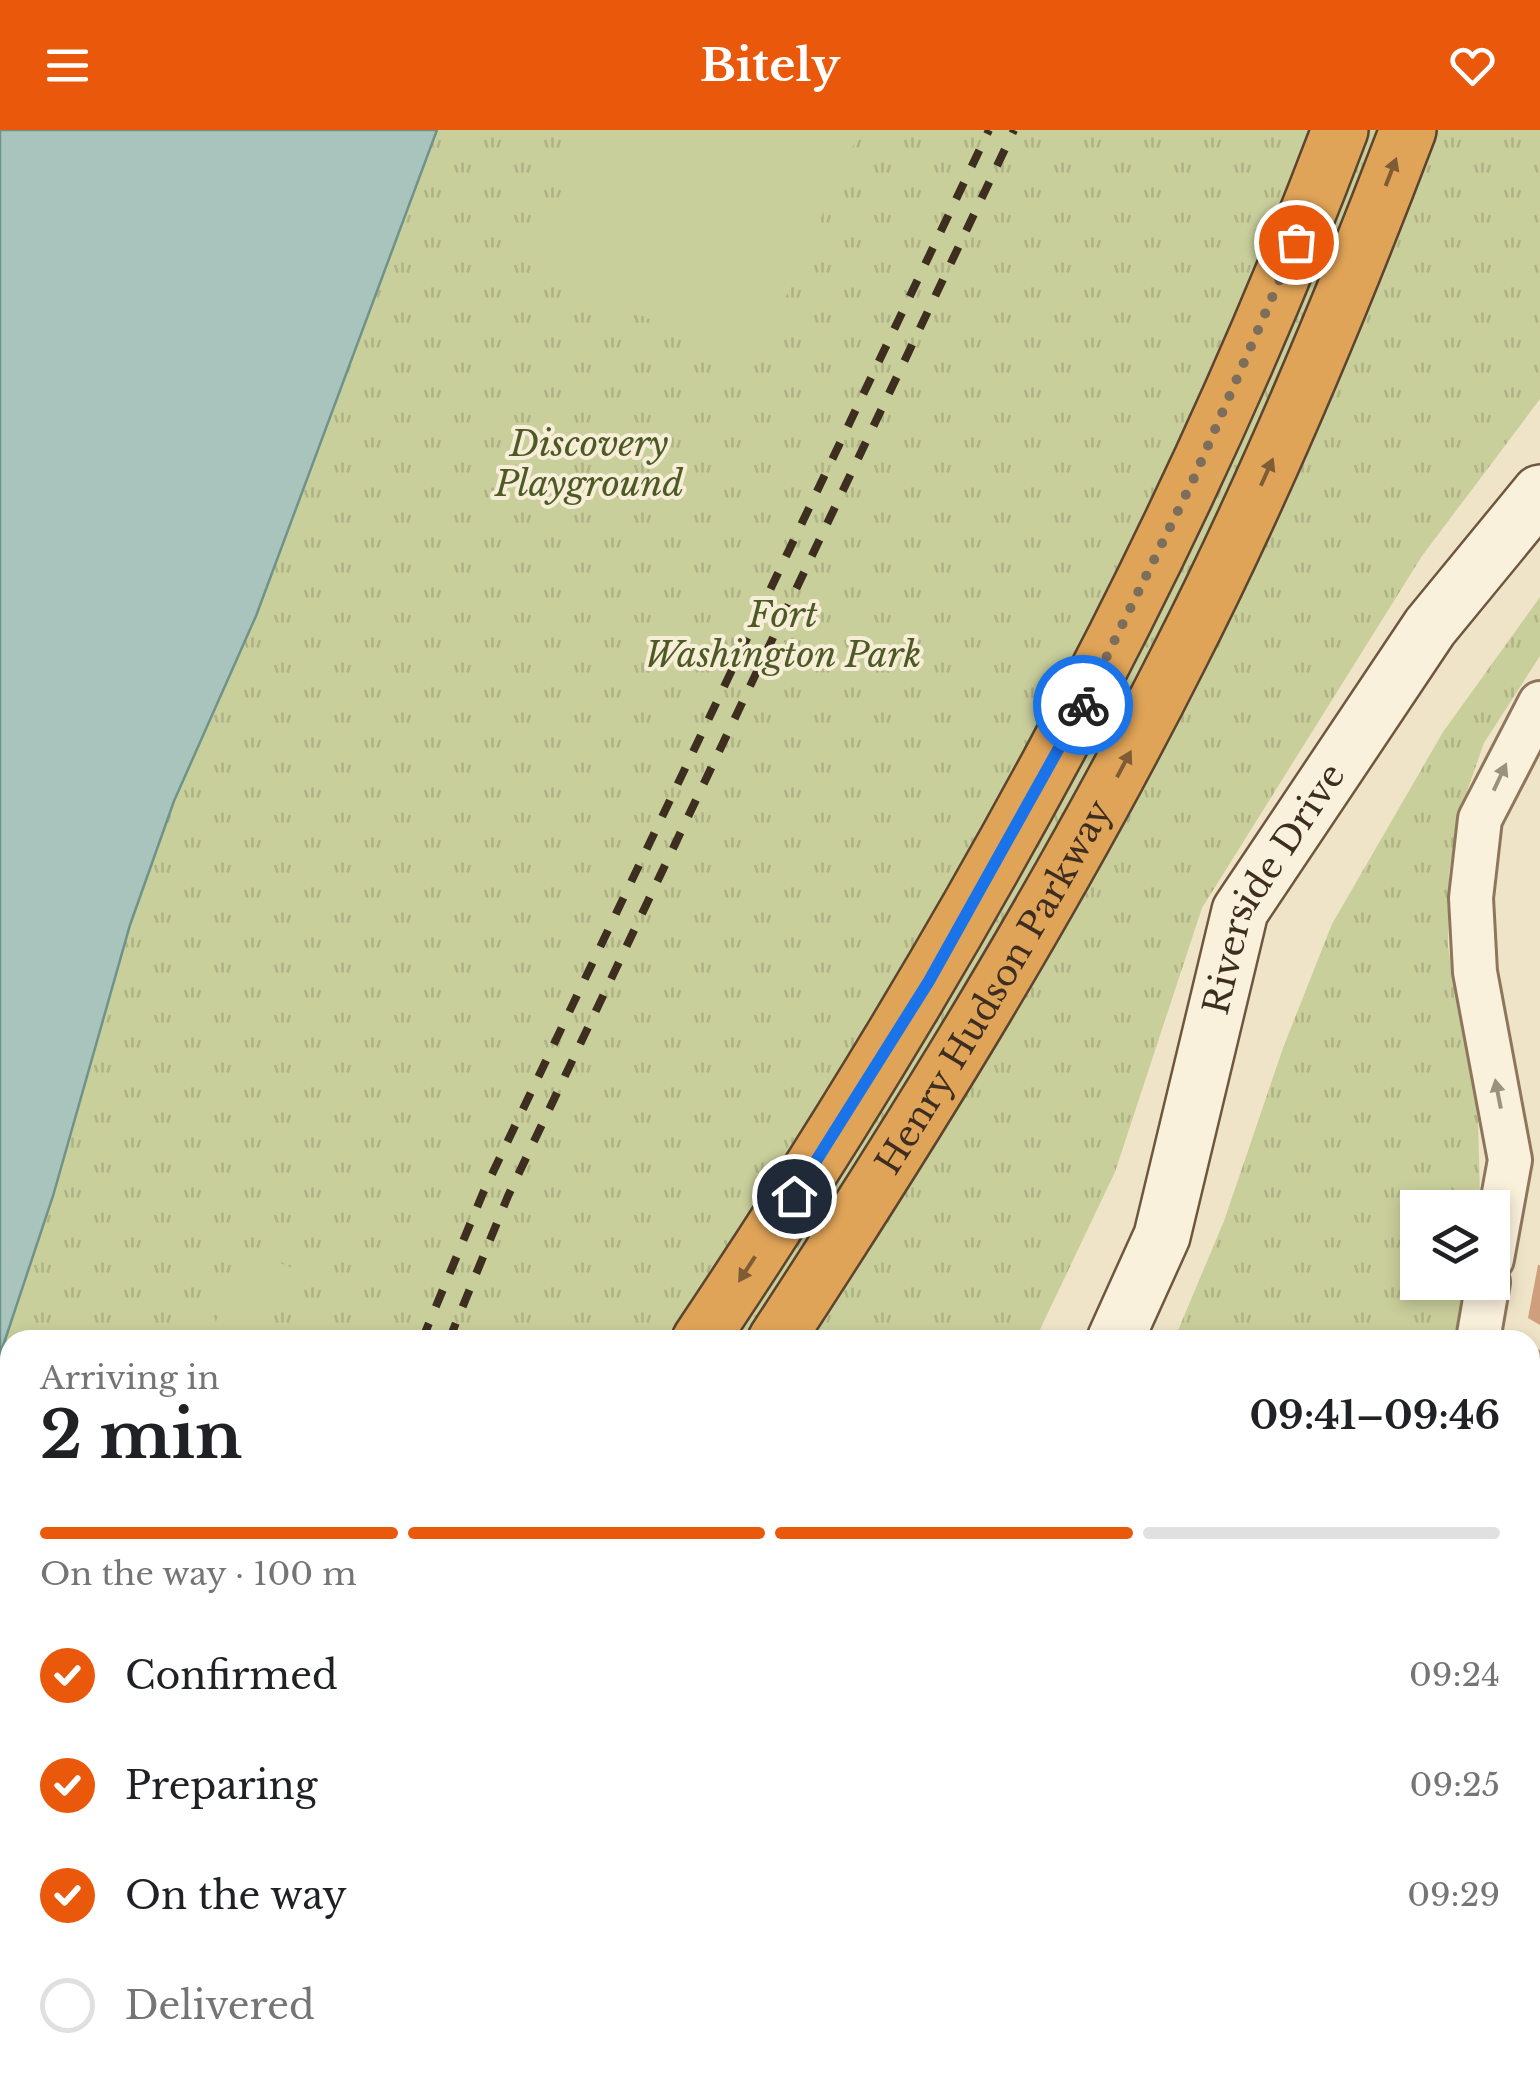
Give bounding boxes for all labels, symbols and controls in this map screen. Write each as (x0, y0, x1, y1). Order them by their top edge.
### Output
text: Bitely (700, 37, 840, 93)
icon: menu (40, 38, 95, 93)
icon: heart (1445, 38, 1500, 93)
one-way arrow (1384, 157, 1400, 187)
pin (1254, 200, 1339, 285)
icon: bag (1269, 215, 1324, 270)
park label: Discovery Playground (494, 422, 683, 505)
one-way arrow (1258, 457, 1275, 486)
park label: Fort Washington Park (645, 593, 922, 676)
courier (1033, 655, 1133, 755)
icon: bike (1056, 678, 1111, 733)
one-way arrow (1115, 749, 1132, 778)
street label: Riverside Drive (1194, 755, 1354, 1019)
one-way arrow (1491, 762, 1508, 791)
street label: Henry Hudson Parkway (866, 792, 1121, 1182)
one-way arrow (1490, 1078, 1505, 1110)
pin (752, 1154, 837, 1239)
icon: home (767, 1169, 822, 1224)
map controls (1400, 1190, 1510, 1300)
button: layers (1400, 1190, 1510, 1300)
one-way arrow (738, 1256, 756, 1283)
text: Arriving in (40, 1358, 219, 1398)
text: 09:41–09:46 (1249, 1392, 1500, 1439)
text: 2 min (40, 1395, 242, 1476)
text: On the way · 100 m (40, 1554, 357, 1594)
icon: check (40, 1648, 95, 1703)
text: Confirmed (125, 1652, 338, 1699)
text: 09:24 (1409, 1655, 1500, 1695)
icon: check (40, 1758, 95, 1813)
text: Preparing (125, 1762, 317, 1809)
text: 09:25 (1410, 1765, 1500, 1805)
icon: check (40, 1868, 95, 1923)
text: On the way (125, 1872, 347, 1919)
text: 09:29 (1407, 1875, 1500, 1915)
text: Delivered (125, 1982, 315, 2029)

